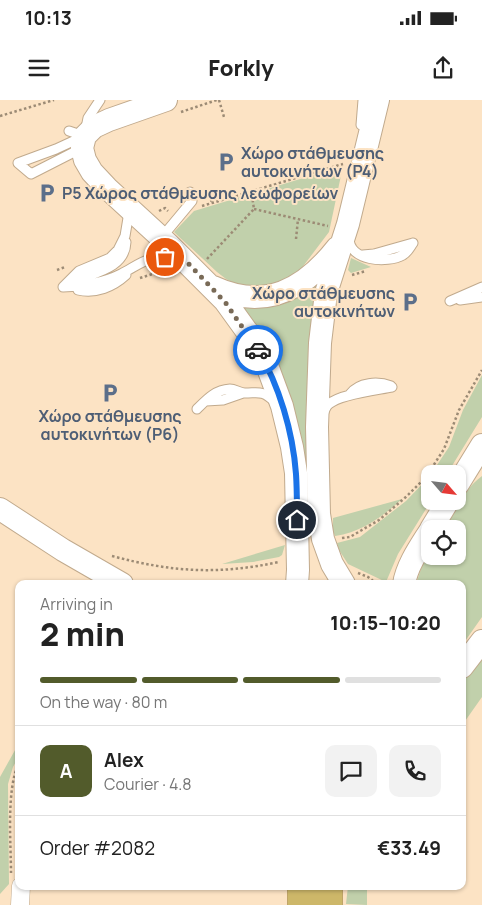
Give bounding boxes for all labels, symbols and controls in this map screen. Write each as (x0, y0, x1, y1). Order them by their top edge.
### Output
text: 10:13 (25, 5, 72, 31)
text: Forkly (208, 53, 274, 83)
icon: menu (25, 54, 53, 82)
icon: share (429, 54, 457, 82)
place label: Χώρο στάθμευσης αυτοκινήτων (P4) (241, 142, 384, 182)
parking icon: Χώρο στάθμευσης αυτοκινήτων (P4) (215, 151, 237, 173)
parking icon: P5 Χώρος στάθμευσης λεωφορείων (36, 182, 58, 204)
place label: P5 Χώρος στάθμευσης λεωφορείων (62, 182, 338, 204)
pin (144, 236, 186, 278)
icon: bag (151, 243, 179, 271)
place label: Χώρο στάθμευσης αυτοκινήτων (252, 282, 395, 322)
parking icon: Χώρο στάθμευσης αυτοκινήτων (399, 291, 421, 313)
courier (233, 325, 283, 375)
icon: car (244, 336, 272, 364)
parking icon: Χώρο στάθμευσης αυτοκινήτων (P6) (99, 382, 121, 404)
place label: Χώρο στάθμευσης αυτοκινήτων (P6) (39, 405, 182, 445)
north arrow (421, 465, 466, 510)
map controls (421, 465, 466, 565)
pin (276, 499, 318, 541)
icon: home (283, 506, 311, 534)
button: locate (421, 520, 466, 565)
text: Arriving in (40, 593, 113, 615)
text: 10:15–10:20 (330, 610, 441, 636)
text: 2 min (40, 612, 125, 656)
text: On the way · 80 m (40, 691, 167, 713)
button: chat (325, 745, 377, 797)
button: phone (389, 745, 441, 797)
text: Alex (104, 747, 144, 773)
text: A (60, 758, 72, 784)
text: Courier · 4.8 (104, 773, 192, 795)
text: Order #2082 (40, 835, 155, 861)
text: €33.49 (377, 835, 441, 861)

